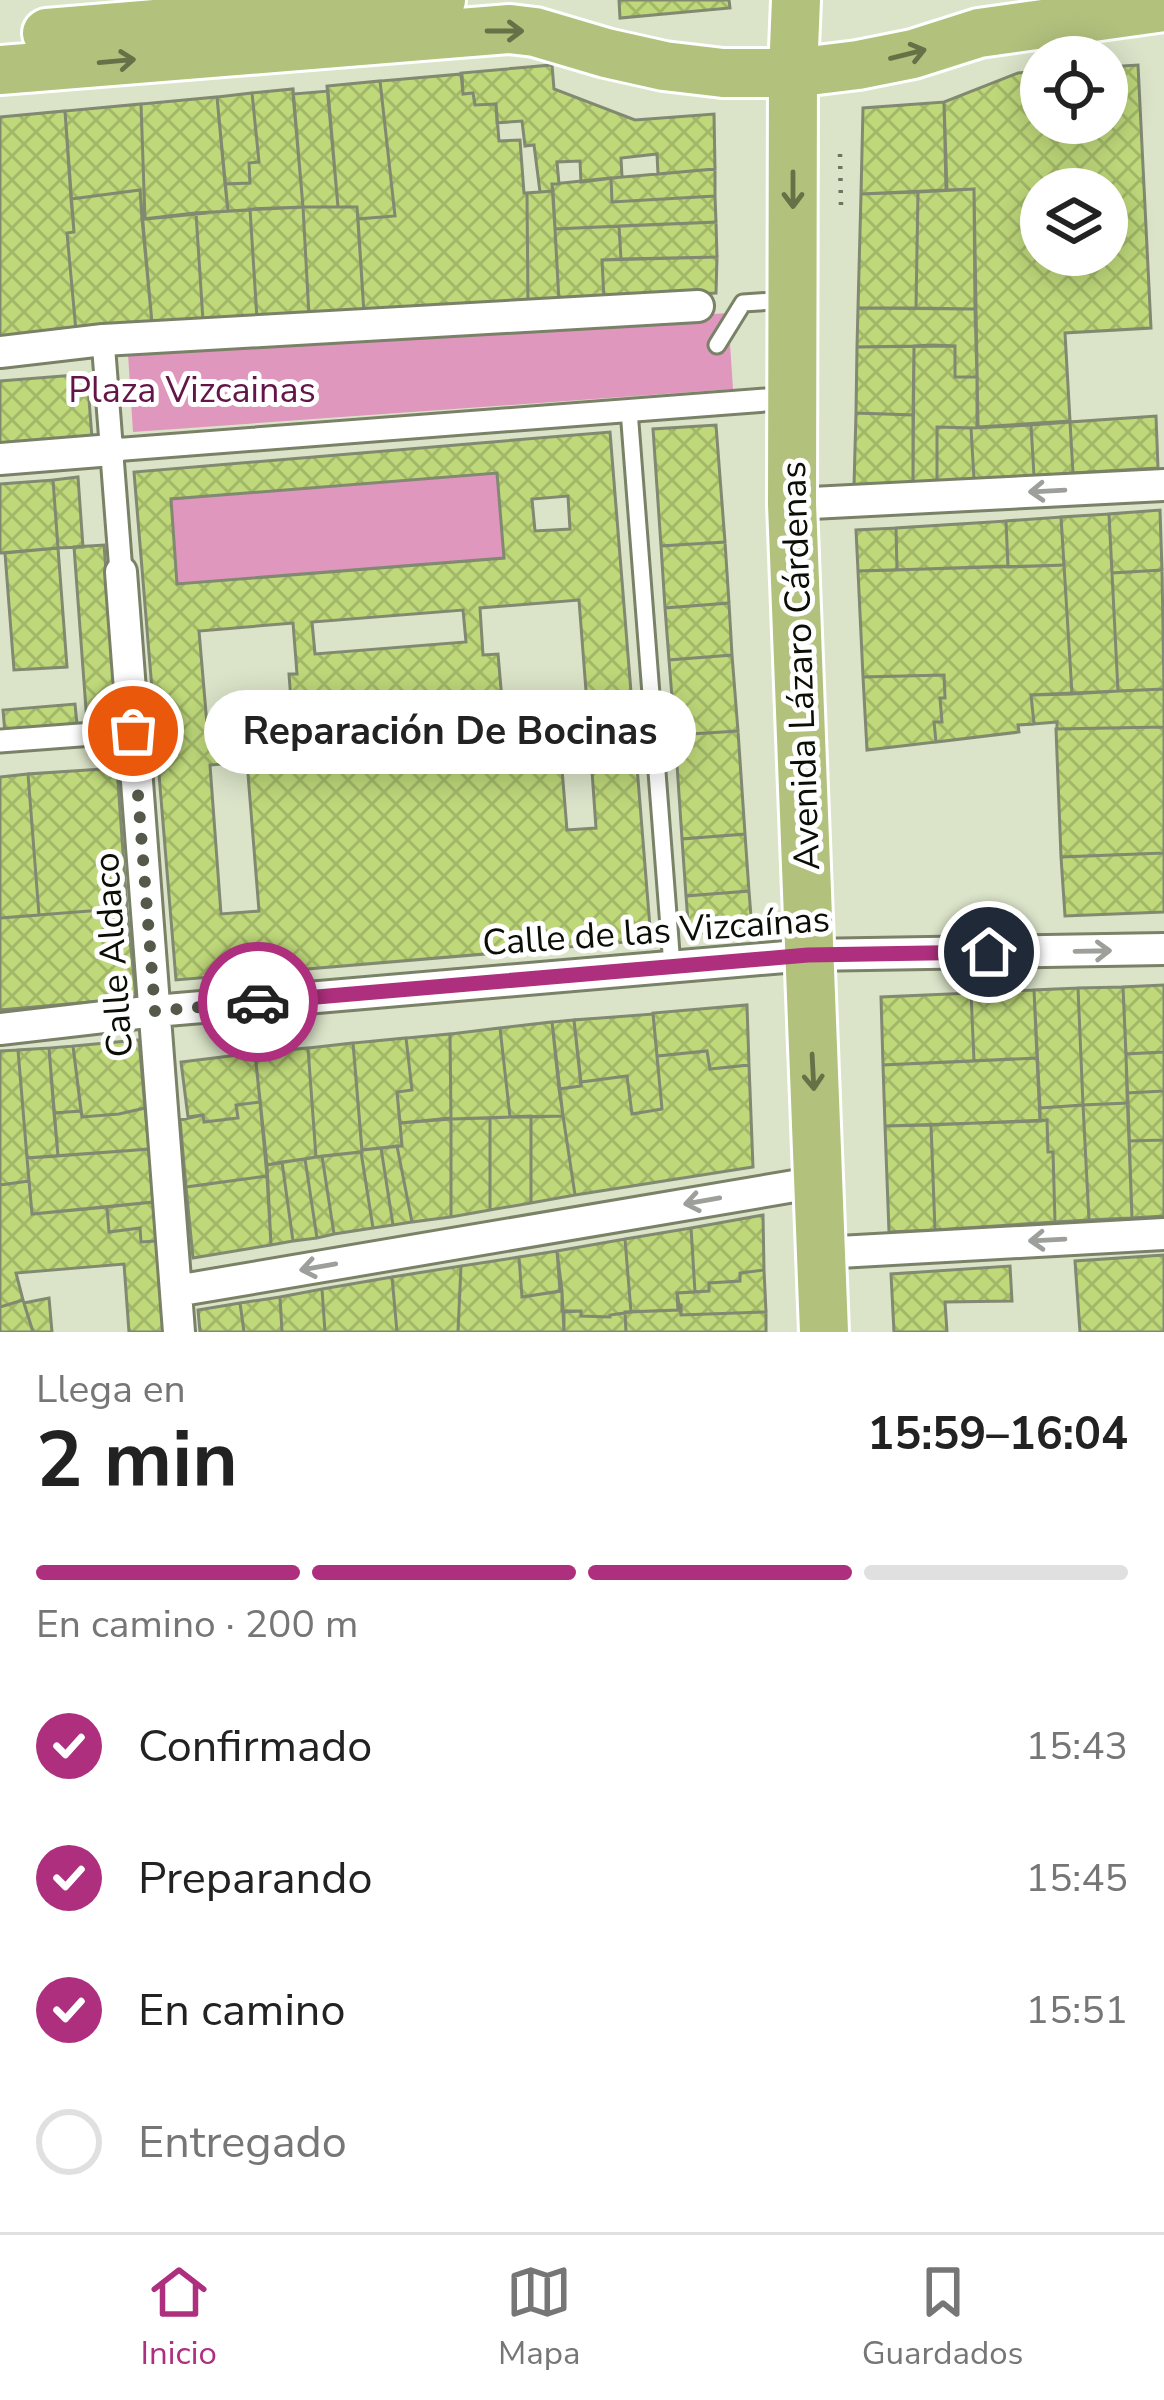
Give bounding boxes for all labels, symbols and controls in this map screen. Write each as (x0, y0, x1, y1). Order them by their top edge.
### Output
one-way arrow (485, 20, 524, 42)
map controls (1020, 36, 1128, 276)
button: locate (1020, 36, 1128, 144)
one-way arrow (889, 42, 927, 64)
one-way arrow (97, 49, 136, 72)
button: layers (1020, 168, 1128, 276)
one-way arrow (782, 170, 804, 209)
park label: Plaza Vizcainas (68, 366, 316, 415)
street label: Avenida Lázaro Cárdenas (769, 461, 832, 871)
one-way arrow (1028, 480, 1067, 503)
pin (82, 680, 184, 782)
callout: Reparación De Bocinas (205, 689, 697, 773)
icon: bag (100, 698, 166, 764)
text: Reparación De Bocinas (243, 705, 657, 758)
street label: Calle Aldaco (82, 851, 145, 1059)
street label: Calle de las Vizcaínas (481, 895, 831, 968)
pin (938, 901, 1040, 1003)
icon: home (956, 919, 1022, 985)
one-way arrow (1073, 939, 1112, 962)
courier (198, 942, 318, 1062)
icon: car (225, 969, 291, 1035)
one-way arrow (802, 1052, 825, 1091)
one-way arrow (684, 1191, 723, 1214)
one-way arrow (1028, 1229, 1067, 1252)
one-way arrow (299, 1256, 338, 1279)
text: Llega en (36, 1363, 186, 1416)
text: 15:59–16:04 (867, 1404, 1128, 1465)
text: 2 min (36, 1407, 238, 1514)
text: En camino · 200 m (36, 1598, 358, 1651)
icon: check (36, 1713, 102, 1779)
text: Confirmado (138, 1716, 372, 1777)
text: 15:43 (1026, 1720, 1128, 1773)
icon: check (36, 1845, 102, 1911)
text: Preparando (138, 1848, 372, 1909)
text: 15:45 (1026, 1852, 1128, 1905)
icon: check (36, 1977, 102, 2043)
text: En camino (138, 1980, 345, 2041)
text: 15:51 (1026, 1984, 1128, 2037)
text: Entregado (138, 2112, 347, 2173)
tab: Inicio (141, 2259, 217, 2376)
tab: Mapa (498, 2259, 580, 2376)
tab: Guardados (862, 2259, 1023, 2376)

